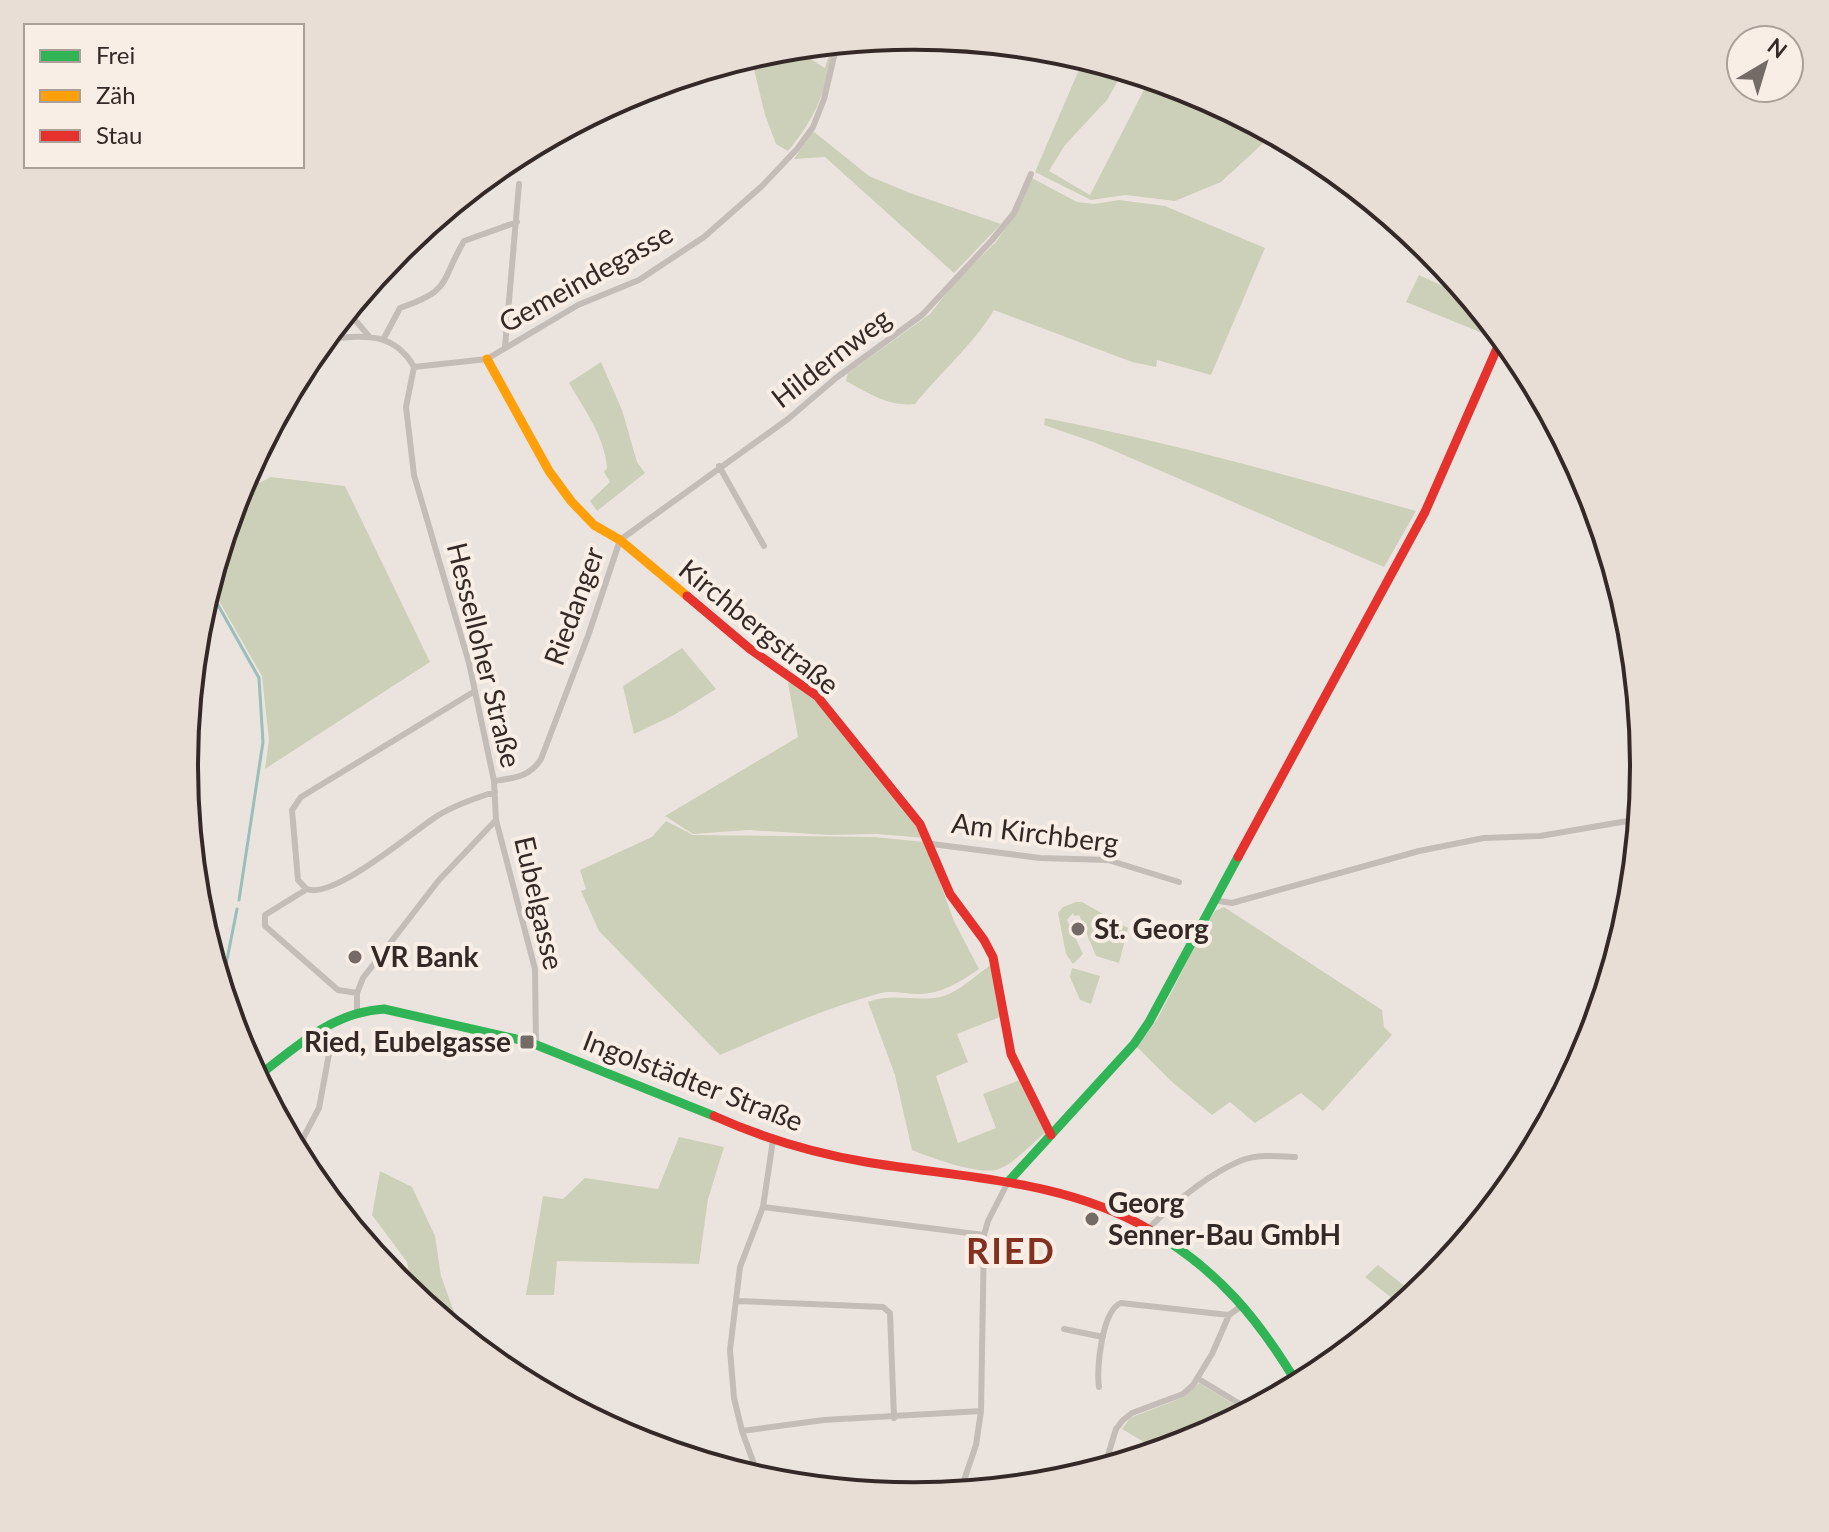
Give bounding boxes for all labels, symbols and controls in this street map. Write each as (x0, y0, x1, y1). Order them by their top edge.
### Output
legend (24, 24, 304, 168)
north arrow (1725, 24, 1805, 104)
text: N (1763, 32, 1793, 64)
text: Frei (96, 40, 135, 69)
text: Zäh (96, 80, 136, 109)
text: Stau (96, 120, 142, 149)
street label: Gemeindegasse (493, 215, 678, 339)
street label: Hildernweg (764, 300, 897, 414)
street label: Hesselloher Straße (441, 539, 529, 771)
street label: Riedanger (536, 542, 610, 669)
street label: Kirchbergstraße (673, 551, 846, 701)
street label: Am Kirchberg (950, 805, 1121, 859)
street label: Eubelgasse (508, 833, 572, 973)
place label: St. Georg (1094, 911, 1209, 945)
marker: St. Georg (1069, 920, 1087, 938)
place label: VR Bank (370, 939, 478, 973)
marker: VR Bank (346, 948, 364, 966)
street label: Ingolstädter Straße (579, 1022, 808, 1138)
place label: Ried, Eubelgasse (304, 1024, 511, 1058)
marker: Ried, Eubelgasse (518, 1033, 536, 1051)
place label: Georg Senner-Bau GmbH (1108, 1185, 1341, 1251)
marker: Georg Senner-Bau GmbH (1083, 1210, 1101, 1228)
district label: RIED (966, 1228, 1056, 1272)

